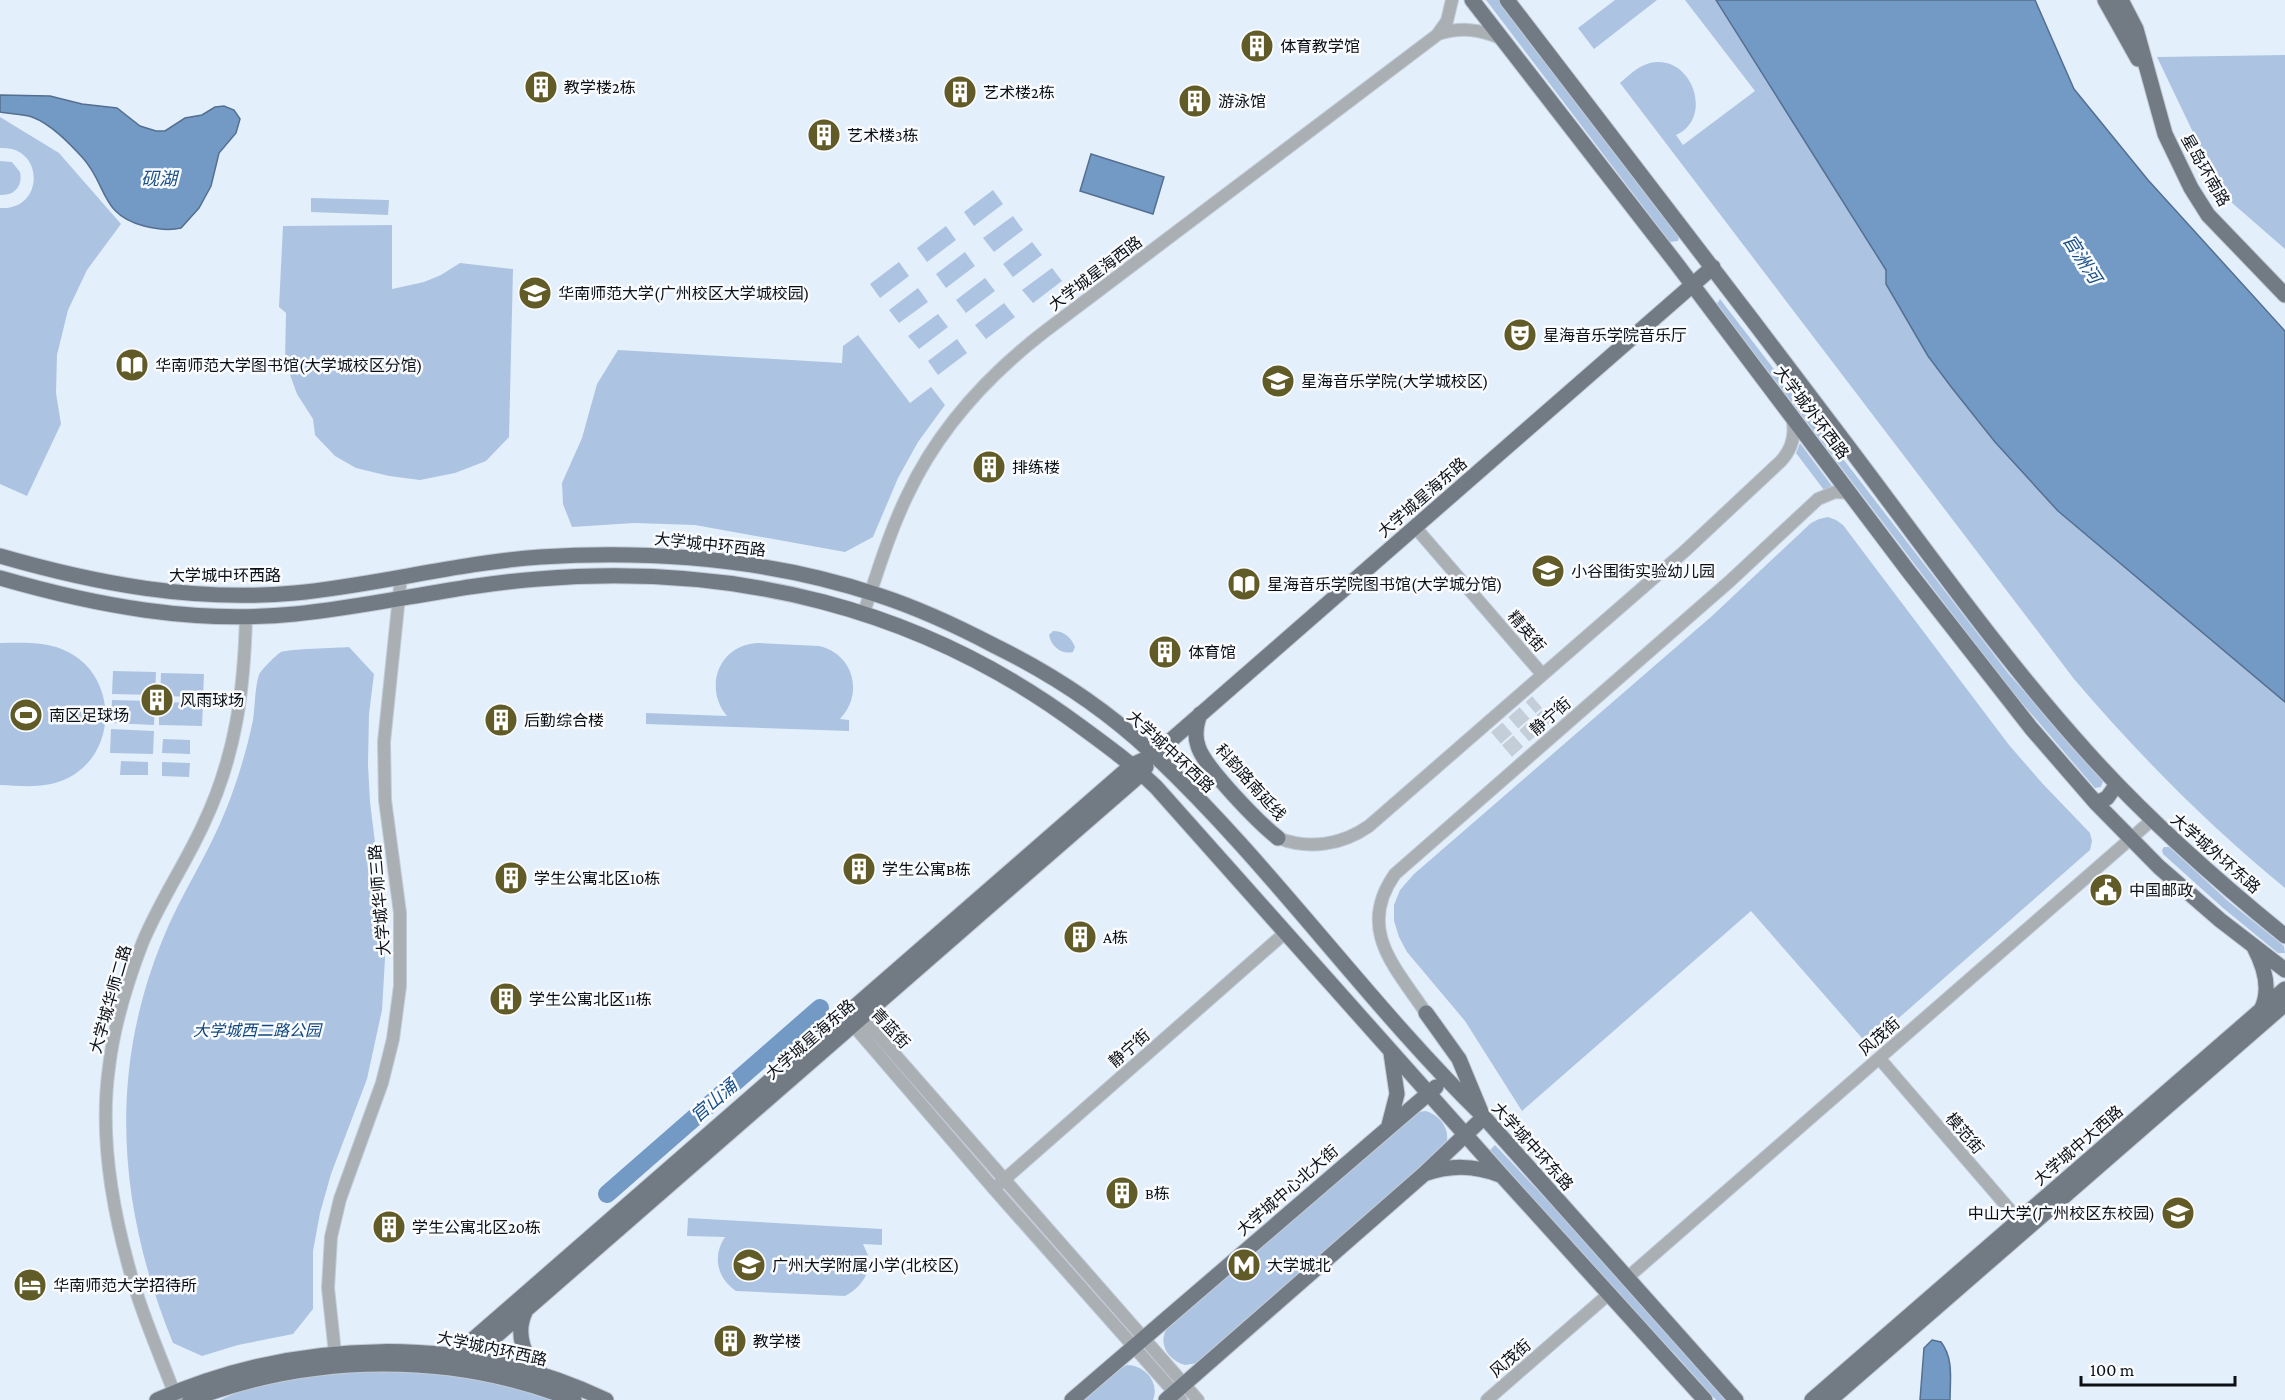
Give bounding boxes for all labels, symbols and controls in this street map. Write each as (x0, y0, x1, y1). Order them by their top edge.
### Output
building icon: 体育教学馆 (1239, 28, 1275, 64)
place label: 体育教学馆 (1280, 38, 1360, 55)
building icon: 教学楼2栋 (523, 69, 559, 105)
building icon: 艺术楼2栋 (942, 74, 978, 110)
place label: 教学楼2栋 (564, 79, 636, 96)
building icon: 游泳馆 (1177, 83, 1213, 119)
place label: 艺术楼2栋 (983, 84, 1055, 101)
place label: 游泳馆 (1218, 93, 1266, 110)
building icon: 艺术楼3栋 (806, 117, 842, 153)
place label: 艺术楼3栋 (847, 127, 919, 144)
street label: 星岛环南路 (2178, 131, 2233, 209)
water label: 砚湖 (141, 169, 180, 189)
water label: 官洲河 (2059, 231, 2107, 290)
street label: 大学城星海西路 (1045, 233, 1145, 314)
school or university icon: 华南师范大学(广州校区大学城校园) (517, 275, 553, 311)
place label: 华南师范大学(广州校区大学城校园) (558, 285, 809, 303)
theatre icon: 星海音乐学院音乐厅 (1502, 317, 1538, 353)
place label: 星海音乐学院音乐厅 (1543, 327, 1687, 344)
library icon: 华南师范大学图书馆(大学城校区分馆) (114, 347, 150, 383)
place label: 华南师范大学图书馆(大学城校区分馆) (155, 357, 422, 375)
street label: 大学城外环西路 (1771, 362, 1852, 462)
school or university icon: 星海音乐学院(大学城校区) (1260, 363, 1296, 399)
place label: 星海音乐学院(大学城校区) (1301, 373, 1488, 391)
building icon: 排练楼 (971, 449, 1007, 485)
street label: 大学城星海东路 (1374, 454, 1470, 541)
place label: 排练楼 (1012, 459, 1060, 476)
street label: 大学城中环西路 (653, 530, 767, 559)
school or university icon: 小谷围街实验幼儿园 (1530, 553, 1566, 589)
place label: 小谷围街实验幼儿园 (1571, 563, 1715, 580)
library icon: 星海音乐学院图书馆(大学城分馆) (1226, 566, 1262, 602)
street label: 大学城中环西路 (169, 567, 281, 584)
place label: 星海音乐学院图书馆(大学城分馆) (1267, 576, 1502, 594)
street label: 精英街 (1504, 608, 1549, 655)
building icon: 体育馆 (1147, 634, 1183, 670)
place label: 体育馆 (1188, 644, 1236, 661)
building icon: 风雨球场 (139, 682, 175, 718)
place label: 风雨球场 (180, 692, 244, 709)
street label: 静宁街 (1527, 694, 1574, 739)
sports icon: 南区足球场 (8, 697, 44, 733)
building icon: 后勤综合楼 (483, 702, 519, 738)
place label: 南区足球场 (49, 707, 129, 724)
street label: 大学城中环西路 (1124, 707, 1217, 796)
place label: 后勤综合楼 (524, 712, 604, 729)
street label: 科韵路南延线 (1212, 741, 1289, 824)
street label: 大学城外环东路 (2168, 810, 2264, 897)
street label: 大学城华师三路 (366, 843, 393, 956)
building icon: 学生公寓B栋 (841, 851, 877, 887)
building icon: 学生公寓北区10栋 (493, 860, 529, 896)
place label: 学生公寓B栋 (882, 861, 971, 878)
place label: 学生公寓北区10栋 (534, 870, 660, 887)
public building icon: 中国邮政 (2088, 872, 2124, 908)
place label: 中国邮政 (2129, 882, 2193, 899)
building icon: A栋 (1062, 919, 1098, 955)
place label: A栋 (1103, 929, 1128, 946)
street label: 大学城华师二路 (87, 943, 134, 1055)
building icon: 学生公寓北区11栋 (488, 981, 524, 1017)
place label: 学生公寓北区11栋 (529, 991, 652, 1008)
street label: 大学城星海东路 (762, 996, 858, 1083)
street label: 青蓝街 (868, 1005, 913, 1052)
street label: 风茂街 (1856, 1014, 1903, 1059)
park label: 大学城西二路公园 (193, 1022, 323, 1039)
street label: 静宁街 (1106, 1026, 1153, 1071)
water label: 官山涌 (687, 1074, 742, 1126)
street label: 大学城中环东路 (1489, 1099, 1576, 1194)
street label: 大学城中大西路 (2030, 1102, 2126, 1189)
street label: 模范街 (1942, 1110, 1987, 1157)
street label: 大学城中心北大街 (1233, 1142, 1341, 1239)
building icon: B栋 (1104, 1175, 1140, 1211)
place label: B栋 (1145, 1185, 1170, 1202)
school or university icon: 中山大学(广州校区东校园) (2160, 1195, 2196, 1231)
place label: 中山大学(广州校区东校园) (1968, 1205, 2155, 1223)
building icon: 学生公寓北区20栋 (371, 1209, 407, 1245)
place label: 学生公寓北区20栋 (412, 1219, 541, 1236)
school or university icon: 广州大学附属小学(北校区) (731, 1247, 767, 1283)
metro station icon: 大学城北 (1226, 1247, 1262, 1283)
place label: 广州大学附属小学(北校区) (772, 1257, 959, 1275)
place label: 大学城北 (1267, 1257, 1331, 1274)
hotel icon: 华南师范大学招待所 (12, 1267, 48, 1303)
place label: 华南师范大学招待所 (53, 1277, 197, 1294)
building icon: 教学楼 (712, 1323, 748, 1359)
street label: 大学城内环西路 (435, 1329, 548, 1368)
place label: 教学楼 (753, 1333, 801, 1350)
street label: 风茂街 (1487, 1336, 1534, 1381)
scale bar (2081, 1349, 2236, 1387)
text: 100 m (2090, 1360, 2135, 1380)

